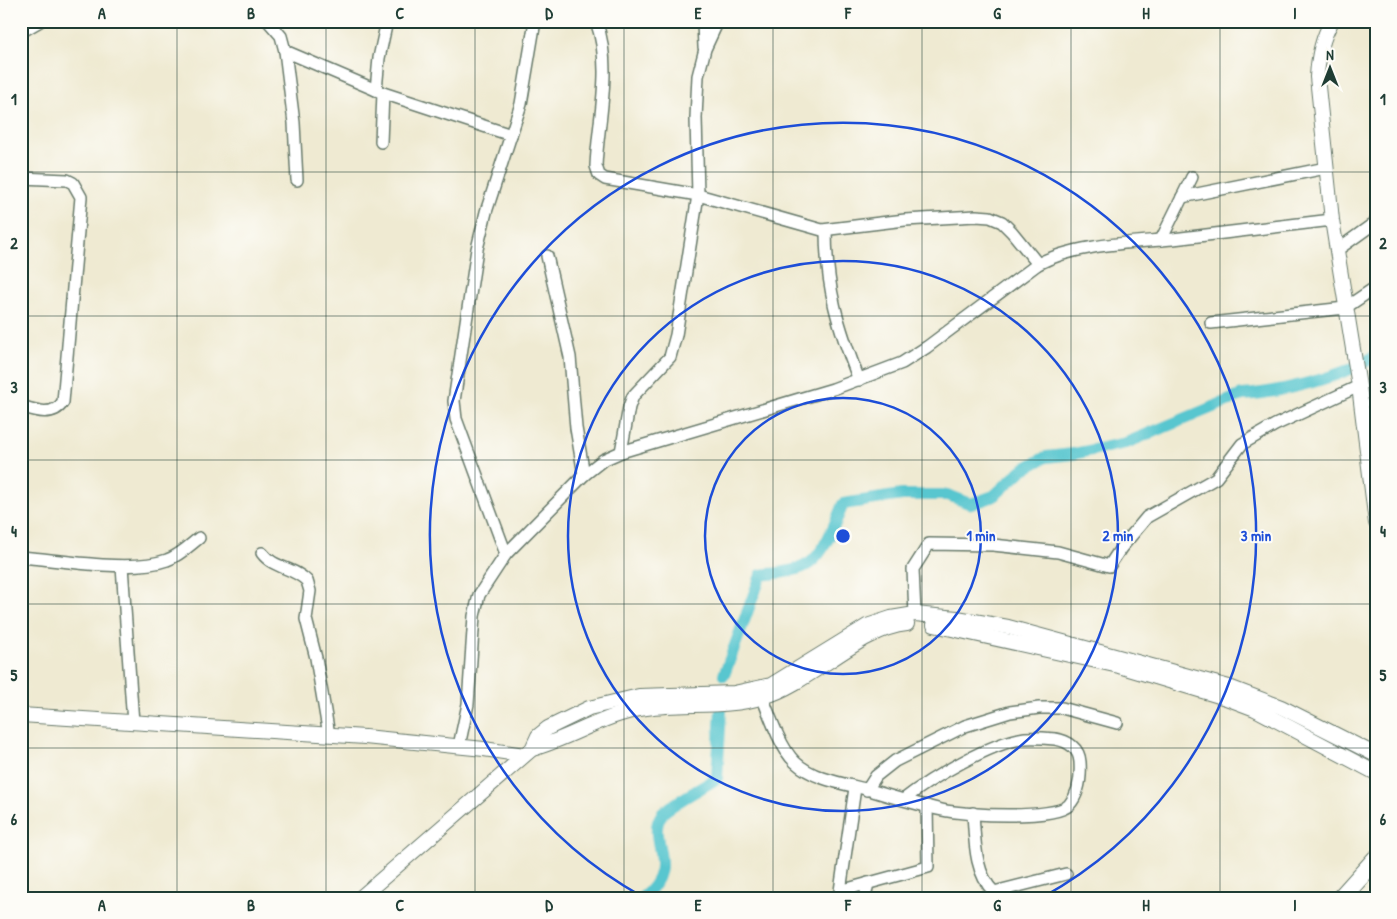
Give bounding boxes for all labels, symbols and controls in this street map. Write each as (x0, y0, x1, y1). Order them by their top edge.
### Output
text: A (98, 2, 106, 24)
text: B (247, 2, 255, 24)
text: C (396, 2, 405, 24)
text: D (545, 2, 553, 24)
text: E (694, 2, 702, 24)
text: F (844, 2, 852, 24)
text: G (993, 2, 1001, 24)
text: H (1142, 2, 1150, 24)
text: I (1293, 2, 1297, 24)
north arrow (1304, 42, 1354, 92)
text: N (1326, 45, 1334, 64)
text: 1 (11, 88, 17, 110)
text: 1 (1380, 88, 1386, 110)
text: 2 (10, 232, 18, 254)
text: 2 (1379, 232, 1387, 254)
text: 3 (10, 376, 18, 398)
text: 3 (1379, 376, 1387, 398)
text: 4 (11, 520, 17, 542)
text: 4 (1380, 520, 1386, 542)
text: 1 min (966, 525, 996, 546)
text: 2 min (1103, 525, 1134, 546)
text: 3 min (1241, 525, 1271, 546)
centre of rings (834, 527, 852, 545)
text: 5 (11, 664, 18, 686)
text: 5 (1380, 664, 1387, 686)
text: 6 (11, 808, 18, 830)
text: 6 (1380, 808, 1387, 830)
text: A (98, 894, 106, 916)
text: B (247, 894, 255, 916)
text: C (396, 894, 405, 916)
text: D (545, 894, 553, 916)
text: E (694, 894, 702, 916)
text: F (844, 894, 852, 916)
text: G (993, 894, 1001, 916)
text: H (1142, 894, 1150, 916)
text: I (1293, 894, 1297, 916)

